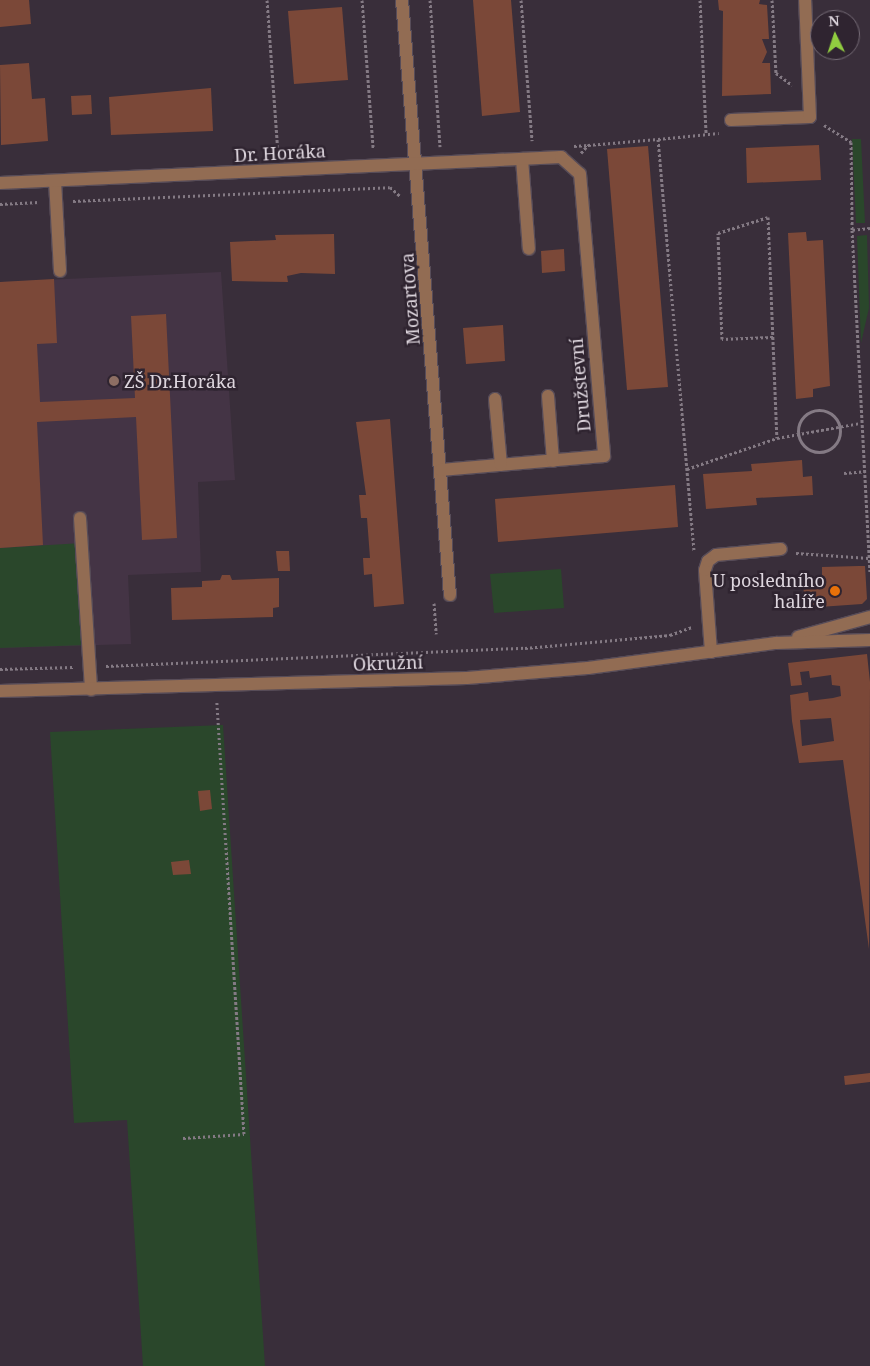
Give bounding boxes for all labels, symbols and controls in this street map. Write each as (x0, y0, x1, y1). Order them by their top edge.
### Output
north arrow (810, 10, 860, 60)
text: N (828, 11, 840, 30)
street label: Dr. Horáka (234, 140, 326, 166)
street label: Mozartova (396, 252, 424, 346)
street label: Družstevní (565, 337, 595, 433)
place label: ZŠ Dr.Horáka (124, 370, 236, 392)
marker: ZŠ Dr.Horáka (108, 375, 120, 387)
place label: U posledního halíře (712, 570, 825, 612)
marker: U posledního halíře (829, 585, 841, 597)
street label: Okružní (352, 651, 424, 675)

